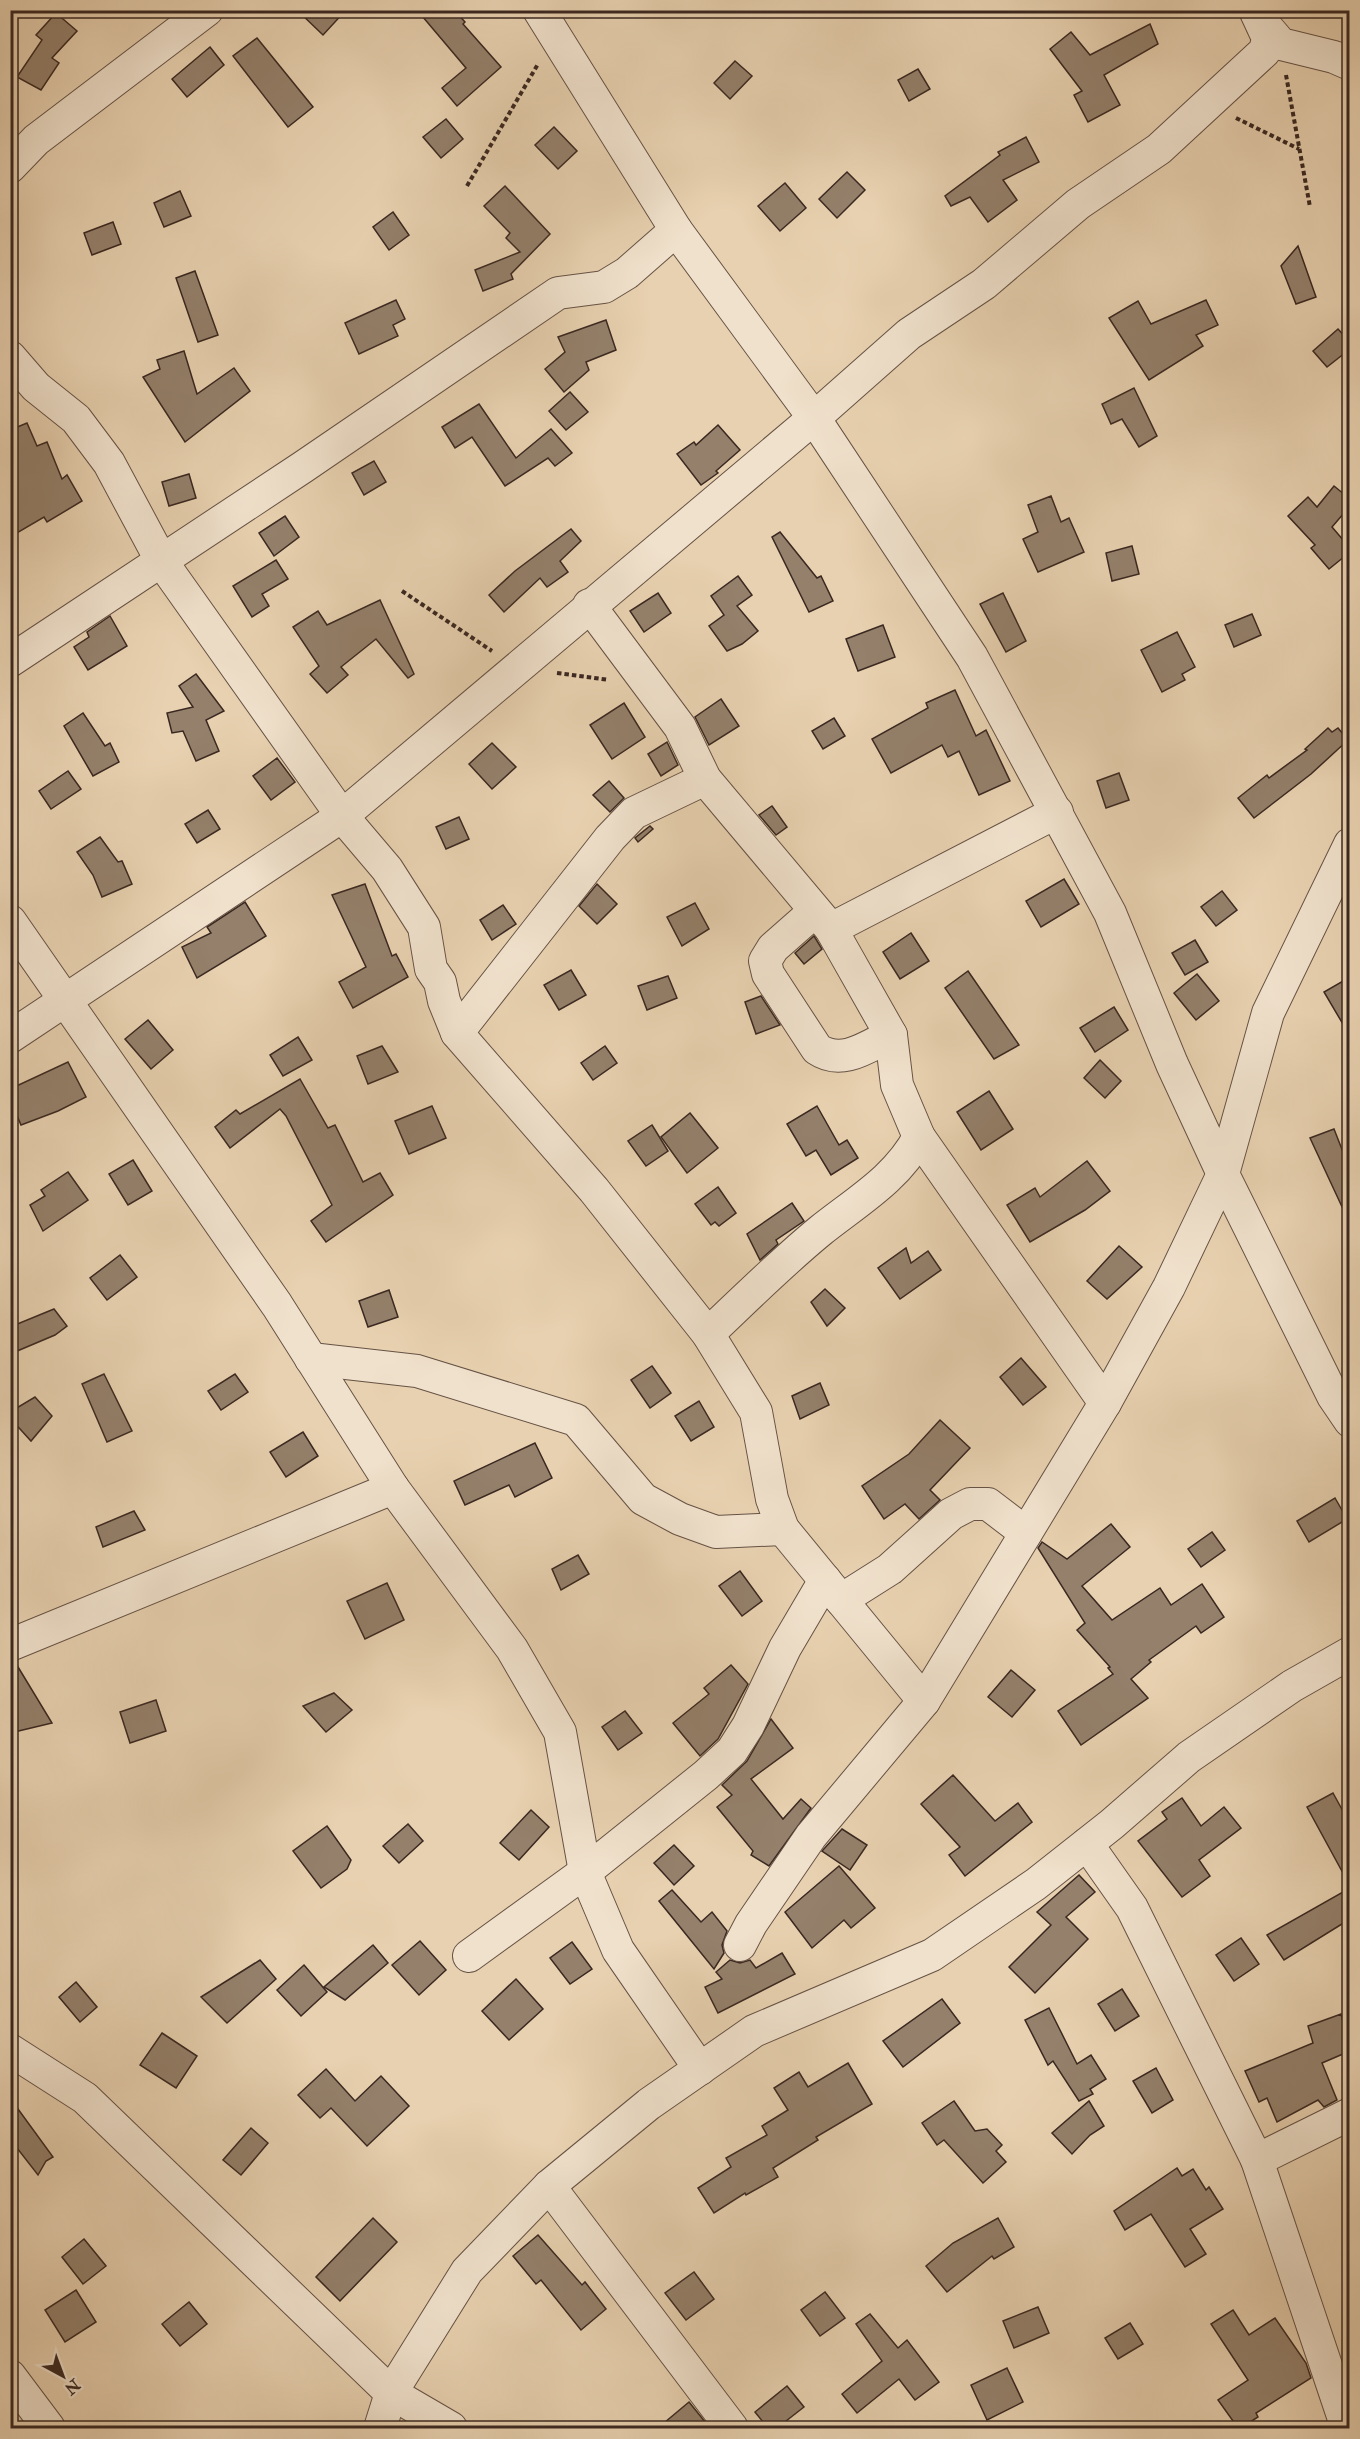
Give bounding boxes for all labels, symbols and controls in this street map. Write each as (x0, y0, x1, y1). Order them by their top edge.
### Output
north arrow (33, 2346, 93, 2406)
text: N (60, 2374, 85, 2399)

